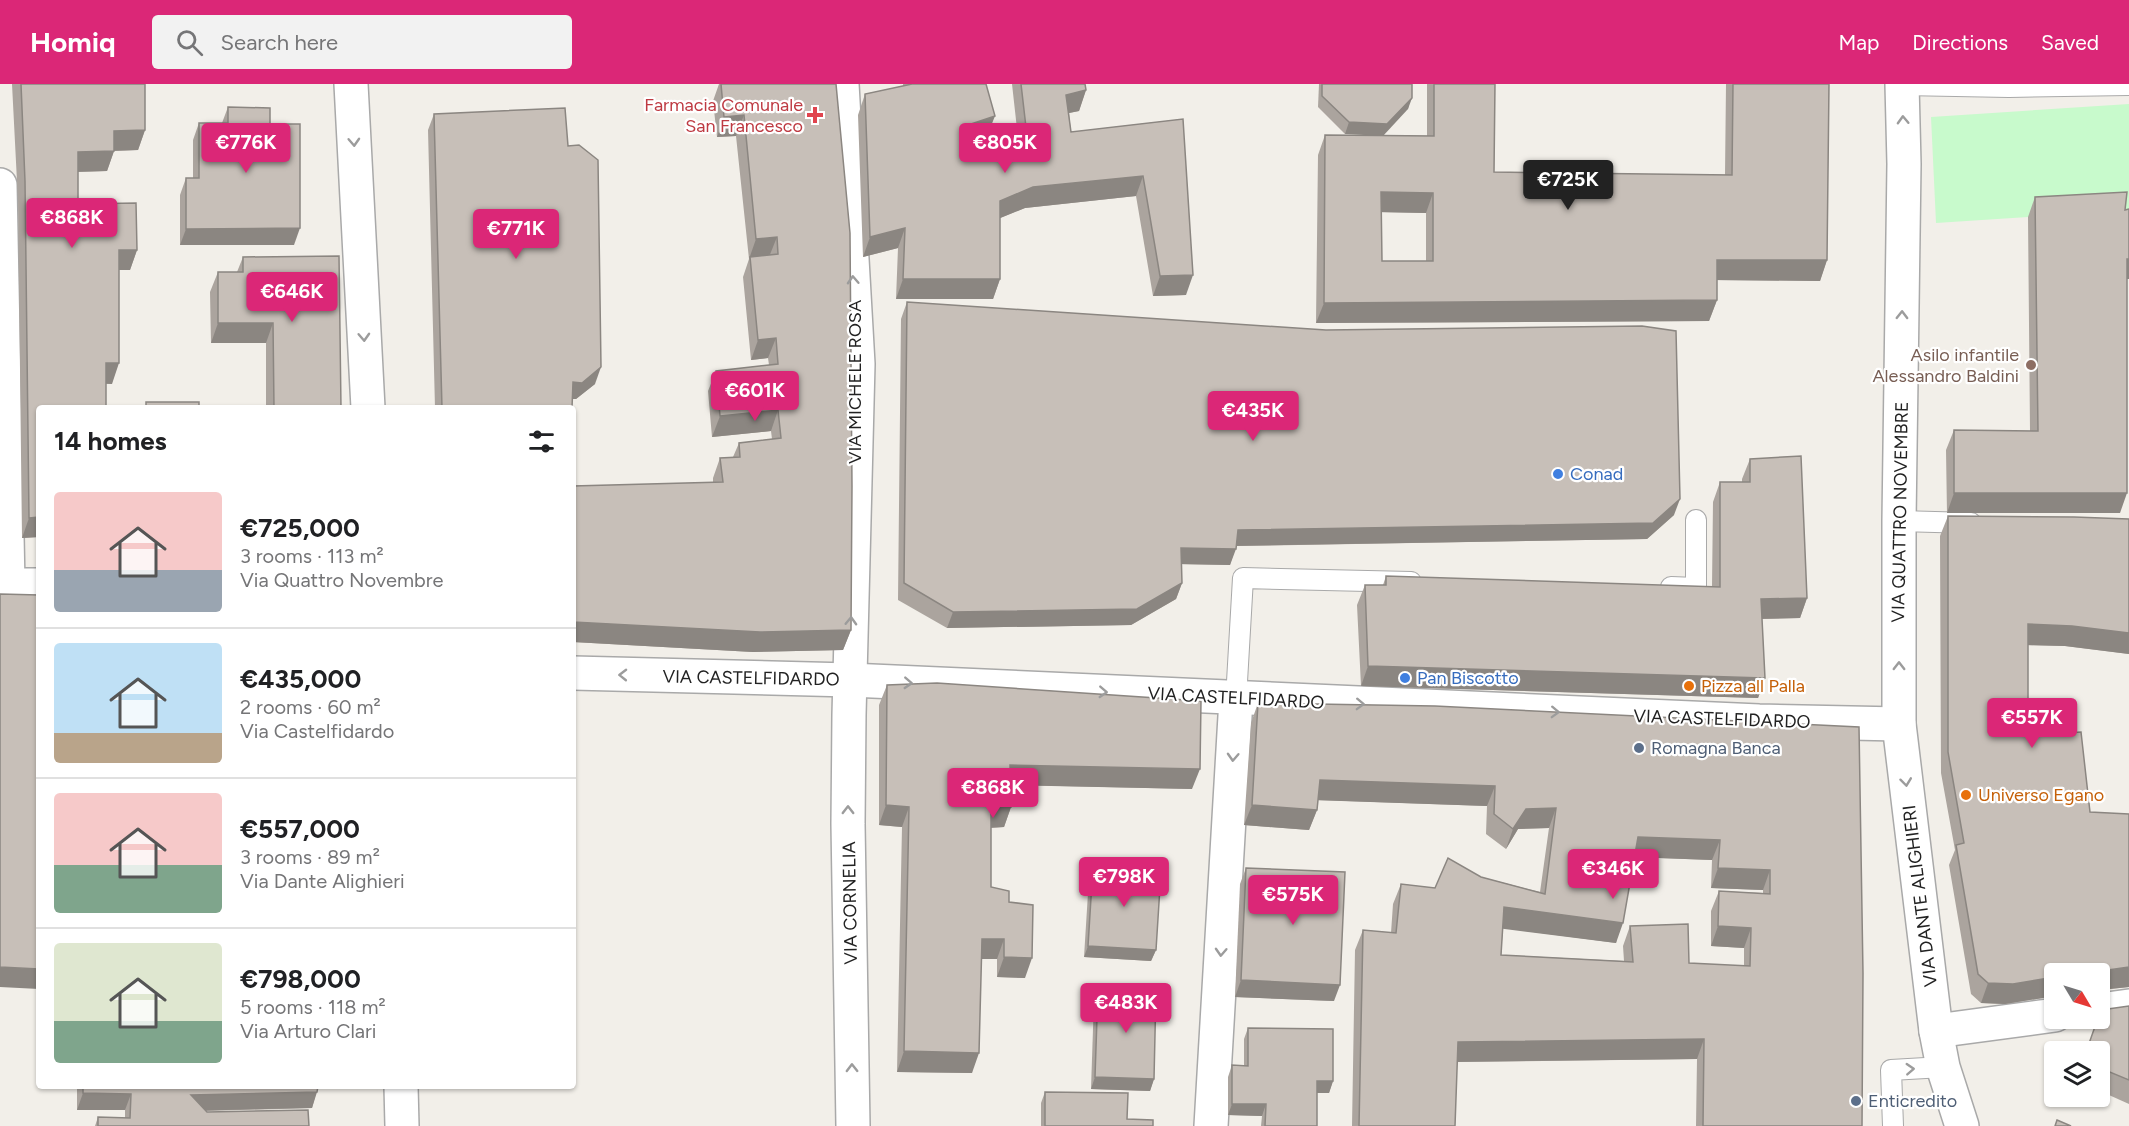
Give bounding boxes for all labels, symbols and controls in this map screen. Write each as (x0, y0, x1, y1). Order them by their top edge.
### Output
search box (152, 15, 572, 69)
text: Homiq (30, 25, 116, 59)
icon: search (173, 26, 206, 59)
text: Search here (221, 29, 338, 56)
text: Map (1838, 30, 1879, 55)
text: Directions (1912, 30, 2008, 55)
text: Saved (2041, 30, 2099, 55)
place label: Farmacia Comunale San Francesco (644, 94, 803, 137)
marker: Farmacia Comunale San Francesco (808, 108, 822, 122)
one-way arrow (1897, 116, 1909, 125)
pin: €776K (204, 123, 288, 174)
pin: €805K (963, 123, 1047, 174)
text: €776K (215, 130, 277, 154)
text: €805K (973, 130, 1037, 154)
one-way arrow (347, 138, 360, 147)
pin: €725K (1526, 160, 1610, 211)
text: €725K (1537, 167, 1599, 191)
pin: €868K (30, 198, 114, 249)
text: €868K (40, 205, 104, 229)
pin: €771K (474, 209, 558, 260)
text: €771K (487, 216, 545, 240)
pin: €646K (250, 272, 334, 323)
one-way arrow (847, 275, 860, 284)
text: €646K (260, 279, 324, 303)
street label: VIA MICHELE ROSA (844, 300, 866, 464)
one-way arrow (1896, 311, 1908, 320)
one-way arrow (358, 333, 371, 342)
place label: Asilo infantile Alessandro Baldini (1872, 344, 2019, 387)
marker: Asilo infantile Alessandro Baldini (2024, 358, 2038, 372)
pin: €601K (713, 371, 797, 422)
text: €601K (725, 378, 785, 402)
pin: €435K (1211, 391, 1295, 442)
text: €435K (1222, 398, 1284, 422)
street label: VIA QUATTRO NOVEMBRE (1887, 401, 1913, 623)
text: 14 homes (54, 425, 167, 457)
icon: filters (525, 425, 558, 458)
place label: Conad (1570, 463, 1623, 485)
marker: Conad (1551, 467, 1565, 481)
text: €725,000 (240, 512, 360, 544)
icon: home (102, 516, 174, 588)
text: 3 rooms · 113 m² (240, 544, 384, 568)
text: Via Quattro Novembre (240, 568, 443, 592)
one-way arrow (845, 617, 857, 626)
one-way arrow (1893, 661, 1905, 670)
text: €435,000 (240, 663, 361, 695)
street label: VIA CASTELFIDARDO (662, 665, 840, 691)
icon: home (102, 667, 174, 739)
place label: Pan Biscotto (1417, 667, 1519, 689)
one-way arrow (619, 668, 628, 681)
marker: Pan Biscotto (1398, 671, 1412, 685)
place label: Pizza all Palla (1701, 675, 1805, 697)
one-way arrow (903, 676, 912, 689)
marker: Pizza all Palla (1682, 679, 1696, 693)
street label: VIA CASTELFIDARDO (1147, 682, 1325, 714)
one-way arrow (1098, 686, 1107, 699)
text: 2 rooms · 60 m² (240, 695, 381, 719)
one-way arrow (1356, 697, 1365, 710)
pin: €557K (1990, 698, 2074, 749)
street label: VIA CASTELFIDARDO (1633, 705, 1811, 733)
text: €557K (2001, 705, 2063, 729)
one-way arrow (1551, 706, 1560, 719)
text: Via Castelfidardo (240, 719, 394, 743)
place label: Romagna Banca (1651, 737, 1781, 759)
marker: Romagna Banca (1632, 741, 1646, 755)
one-way arrow (1226, 752, 1239, 761)
pin: €868K (951, 768, 1035, 819)
text: €868K (961, 775, 1025, 799)
one-way arrow (1900, 778, 1912, 787)
place label: Universo Egano (1978, 784, 2104, 806)
marker: Universo Egano (1959, 788, 1973, 802)
street label: VIA DANTE ALIGHIERI (1898, 804, 1942, 988)
one-way arrow (842, 805, 854, 814)
text: €557,000 (240, 813, 360, 845)
icon: home (102, 817, 174, 889)
street label: VIA CORNELIA (838, 841, 862, 965)
text: 3 rooms · 89 m² (240, 845, 380, 869)
pin: €346K (1571, 849, 1655, 900)
text: €346K (1582, 856, 1644, 880)
pin: €798K (1082, 857, 1166, 908)
text: €798K (1093, 864, 1155, 888)
text: Via Dante Alighieri (240, 869, 405, 893)
pin: €575K (1251, 875, 1335, 926)
text: €575K (1262, 882, 1324, 906)
one-way arrow (1215, 947, 1228, 956)
text: €798,000 (240, 963, 361, 995)
north arrow (2044, 963, 2110, 1029)
map controls (2044, 963, 2110, 1107)
icon: home (102, 967, 174, 1039)
pin: €483K (1084, 983, 1168, 1034)
text: €483K (1094, 990, 1158, 1014)
text: 5 rooms · 118 m² (240, 995, 386, 1019)
text: Via Arturo Clari (240, 1019, 376, 1043)
button: layers (2044, 1041, 2110, 1107)
one-way arrow (846, 1063, 858, 1072)
one-way arrow (1906, 1063, 1915, 1076)
place label: Enticredito (1868, 1090, 1957, 1112)
marker: Enticredito (1849, 1094, 1863, 1108)

